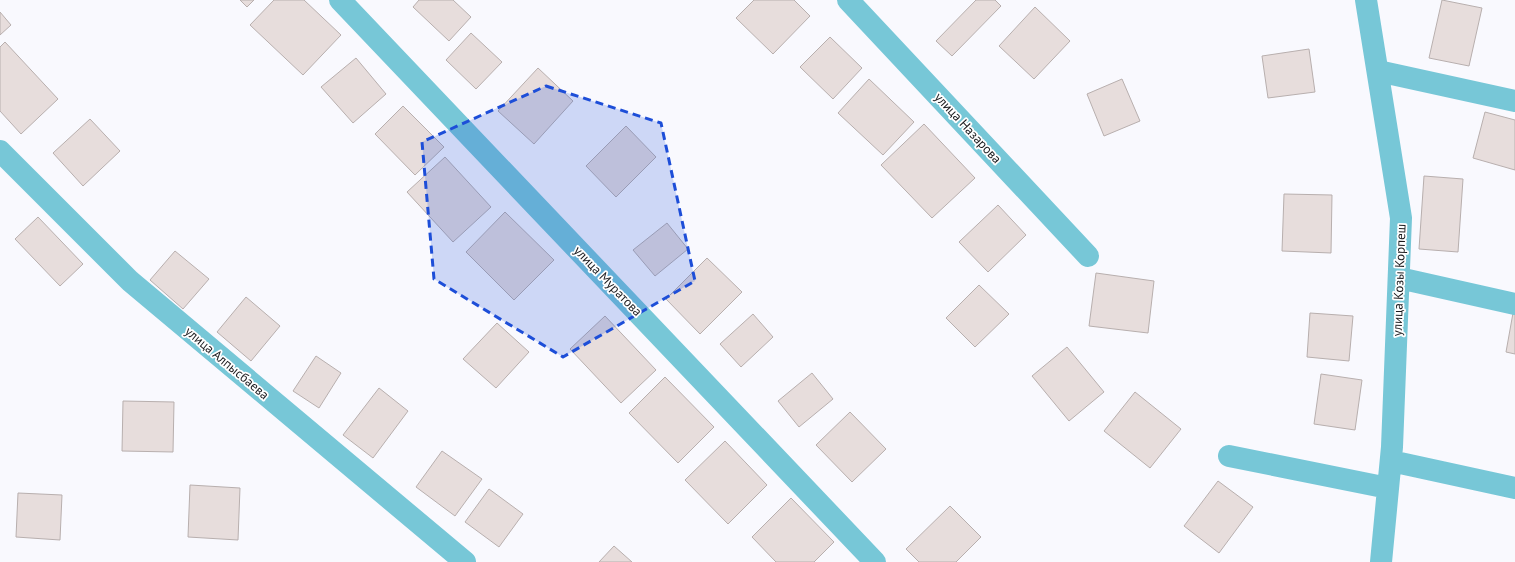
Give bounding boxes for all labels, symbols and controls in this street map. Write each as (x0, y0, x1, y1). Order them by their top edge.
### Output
street label: улица Назарова (931, 89, 1005, 167)
street label: улица Козы Корпеш (1389, 223, 1409, 337)
street label: улица Муратова (570, 242, 646, 320)
street label: улица Алпысбаева (181, 323, 273, 403)

